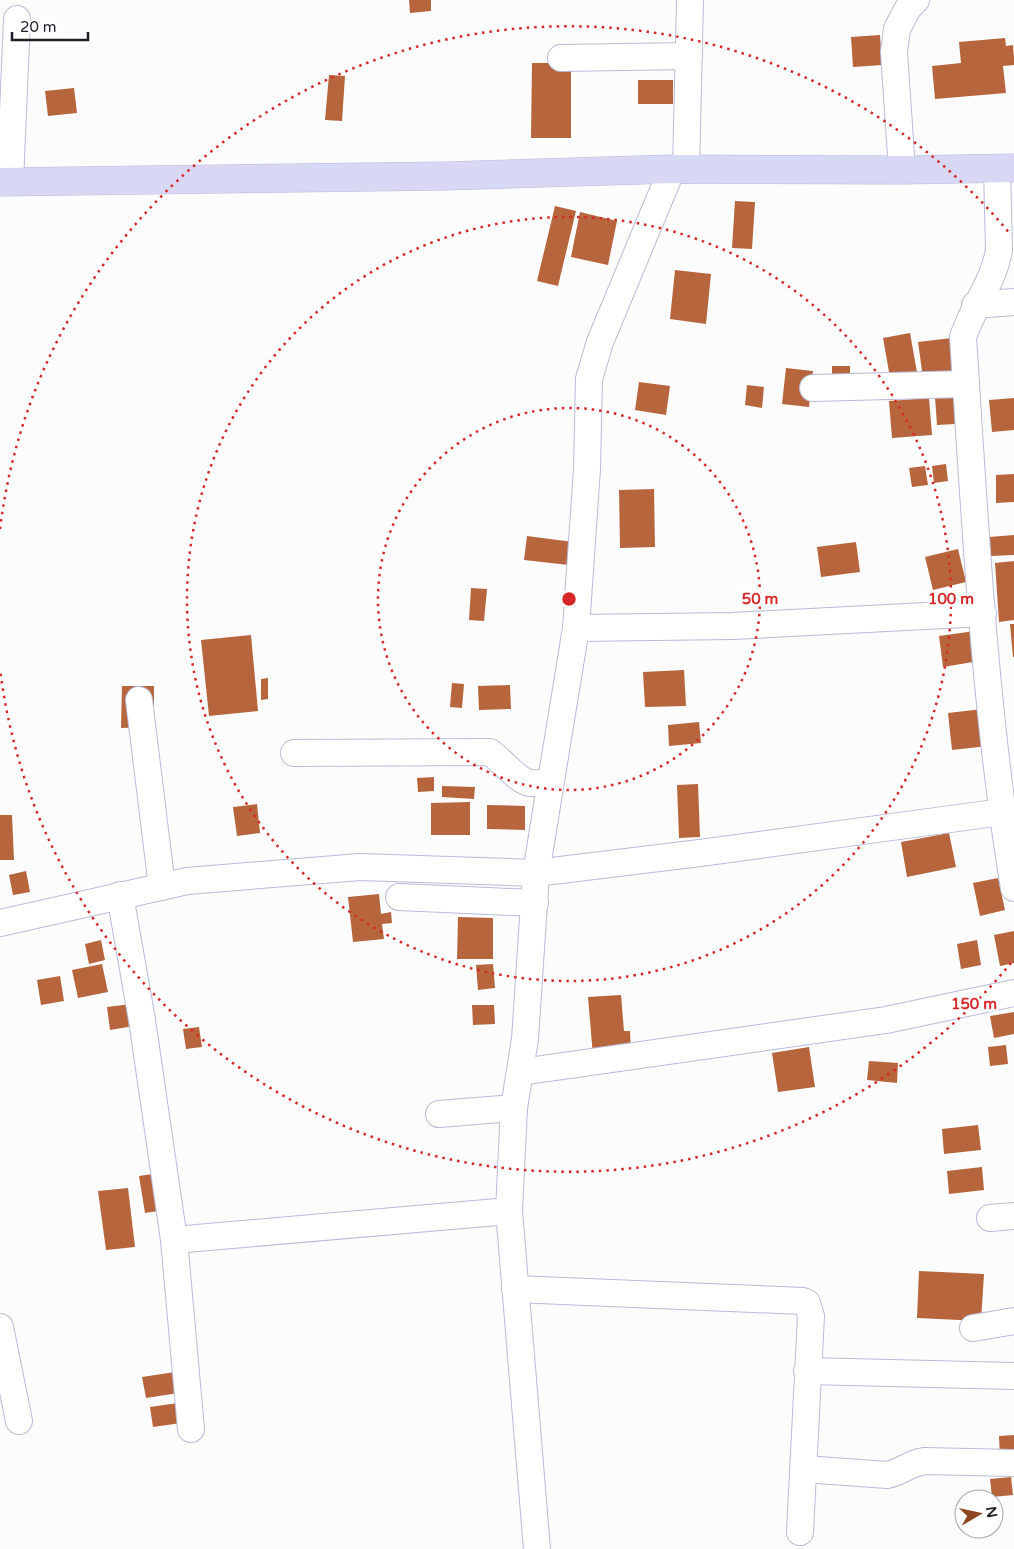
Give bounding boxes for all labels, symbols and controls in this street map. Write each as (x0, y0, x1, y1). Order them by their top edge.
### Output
scale bar (12, 10, 89, 42)
text: 20 m (20, 18, 57, 36)
centre of rings (560, 590, 578, 608)
text: 50 m (742, 590, 778, 608)
text: 100 m (928, 590, 974, 608)
text: 150 m (951, 995, 997, 1013)
north arrow (954, 1489, 1004, 1539)
text: N (982, 1505, 1001, 1519)

